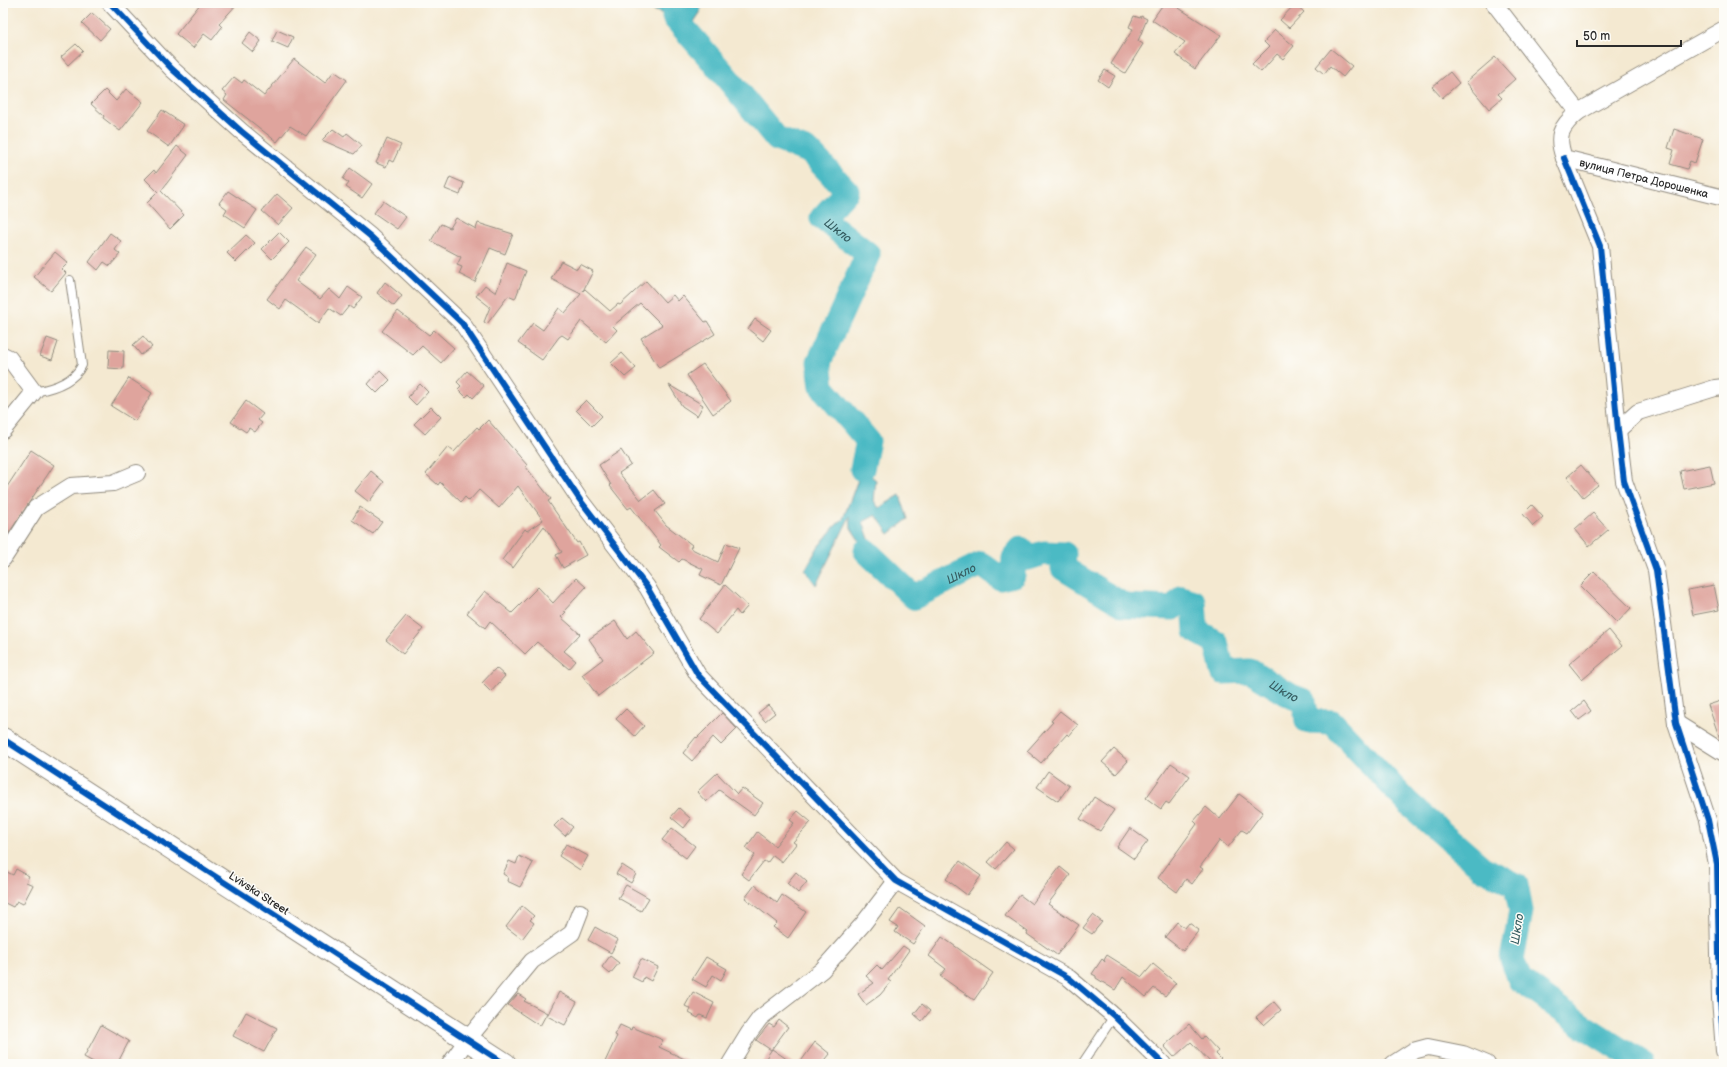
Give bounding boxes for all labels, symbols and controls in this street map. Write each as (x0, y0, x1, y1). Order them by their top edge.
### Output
scale bar (1577, 22, 1681, 48)
text: 50 m (1583, 29, 1610, 44)
street label: вулиця Петра Дорошенка (1578, 156, 1710, 201)
water label: Шкло (821, 215, 855, 247)
water label: Шкло (944, 560, 979, 588)
water label: Шкло (1266, 677, 1301, 706)
street label: Lvivska Street (226, 869, 292, 918)
water label: Шкло (1508, 912, 1527, 946)

